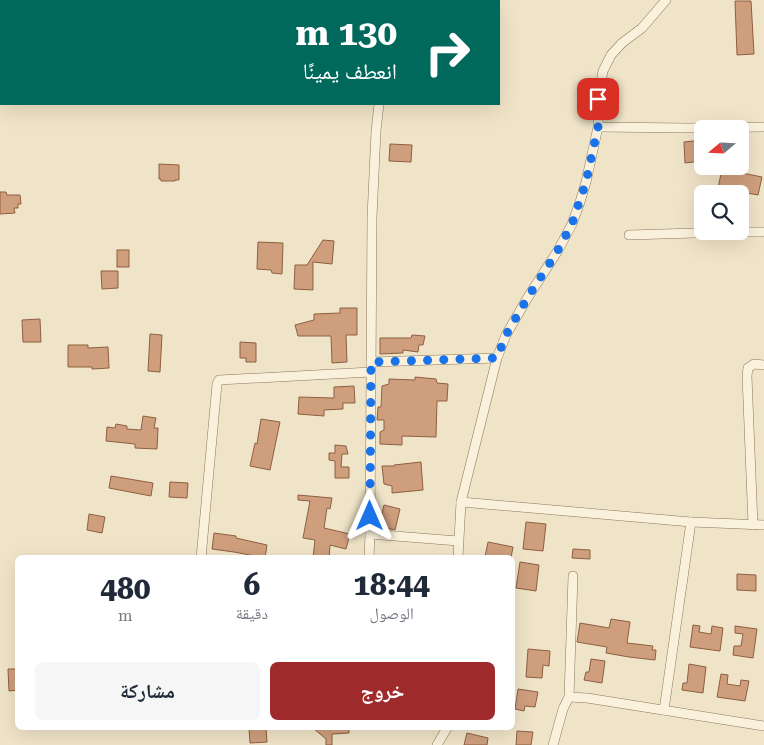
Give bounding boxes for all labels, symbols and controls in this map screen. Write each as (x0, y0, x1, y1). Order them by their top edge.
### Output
text: 130 m (296, 13, 397, 54)
icon: right (415, 20, 480, 85)
text: انعطف يمينًا (303, 59, 397, 84)
pin (577, 78, 619, 120)
icon: arrive (584, 85, 612, 113)
north arrow (694, 120, 749, 175)
map controls (694, 120, 749, 240)
button: search (694, 185, 749, 240)
position arrow (343, 489, 395, 541)
text: 6 (244, 567, 260, 602)
text: 18:44 (353, 567, 430, 602)
text: 480 (100, 571, 151, 606)
text: دقيقة (236, 604, 268, 623)
text: الوصول (369, 604, 414, 623)
text: m (118, 606, 133, 625)
button: مشاركة (35, 662, 260, 720)
button: خروج (270, 662, 495, 720)

